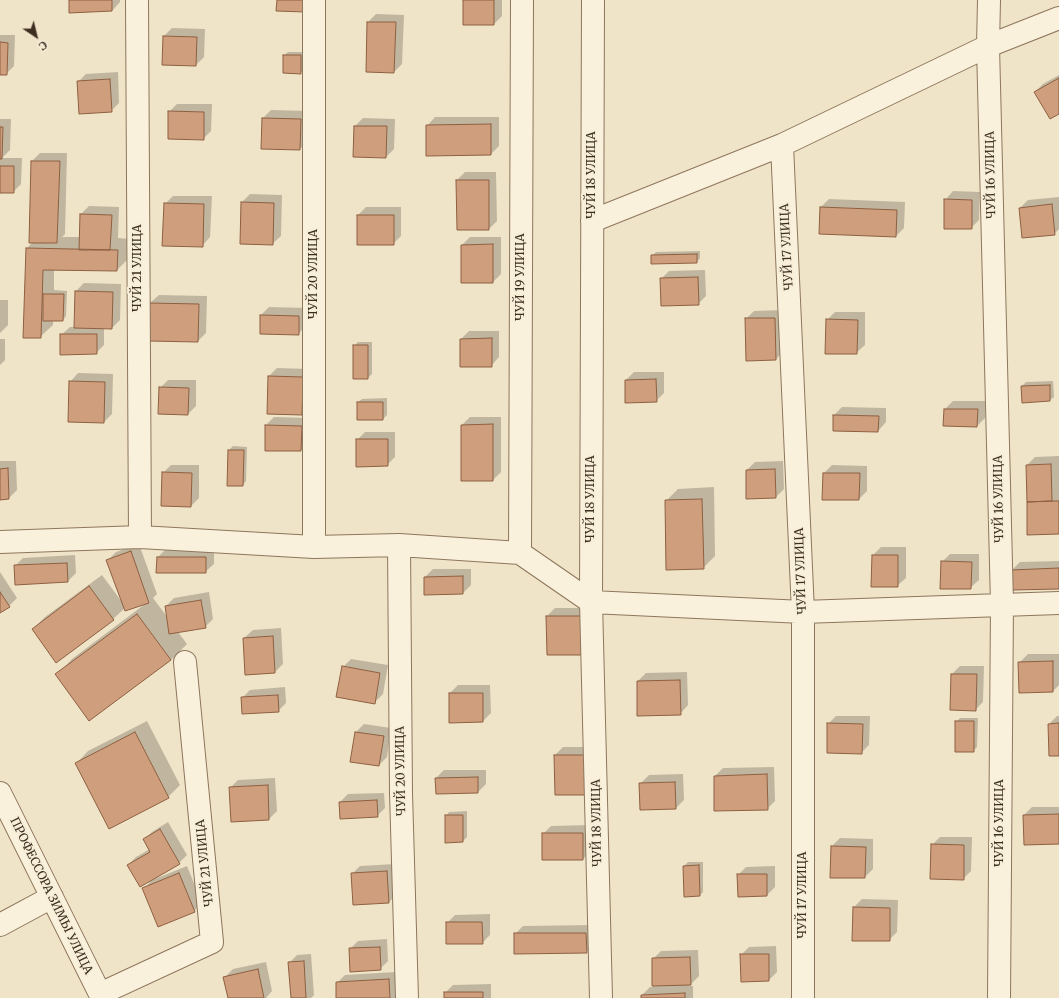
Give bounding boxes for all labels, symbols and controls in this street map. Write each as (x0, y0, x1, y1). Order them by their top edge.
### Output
north arrow (16, 16, 56, 56)
text: С (36, 38, 50, 54)
street label: ЧУЙ 18 УЛИЦА (585, 131, 599, 219)
street label: ЧУЙ 16 УЛИЦА (983, 131, 999, 219)
street label: ЧУЙ 17 УЛИЦА (778, 203, 796, 291)
street label: ЧУЙ 21 УЛИЦА (131, 224, 145, 312)
street label: ЧУЙ 20 УЛИЦА (307, 229, 321, 319)
street label: ЧУЙ 19 УЛИЦА (514, 233, 528, 321)
street label: ЧУЙ 18 УЛИЦА (584, 455, 598, 543)
street label: ЧУЙ 16 УЛИЦА (991, 455, 1007, 543)
street label: ЧУЙ 17 УЛИЦА (792, 527, 810, 615)
street label: ЧУЙ 20 УЛИЦА (393, 726, 409, 816)
street label: ЧУЙ 18 УЛИЦА (589, 779, 605, 867)
street label: ЧУЙ 16 УЛИЦА (993, 779, 1007, 867)
street label: ПРОФЕССОРА ЗИМЫ УЛИЦА (7, 815, 95, 977)
street label: ЧУЙ 21 УЛИЦА (193, 819, 217, 907)
street label: ЧУЙ 17 УЛИЦА (796, 852, 810, 938)

